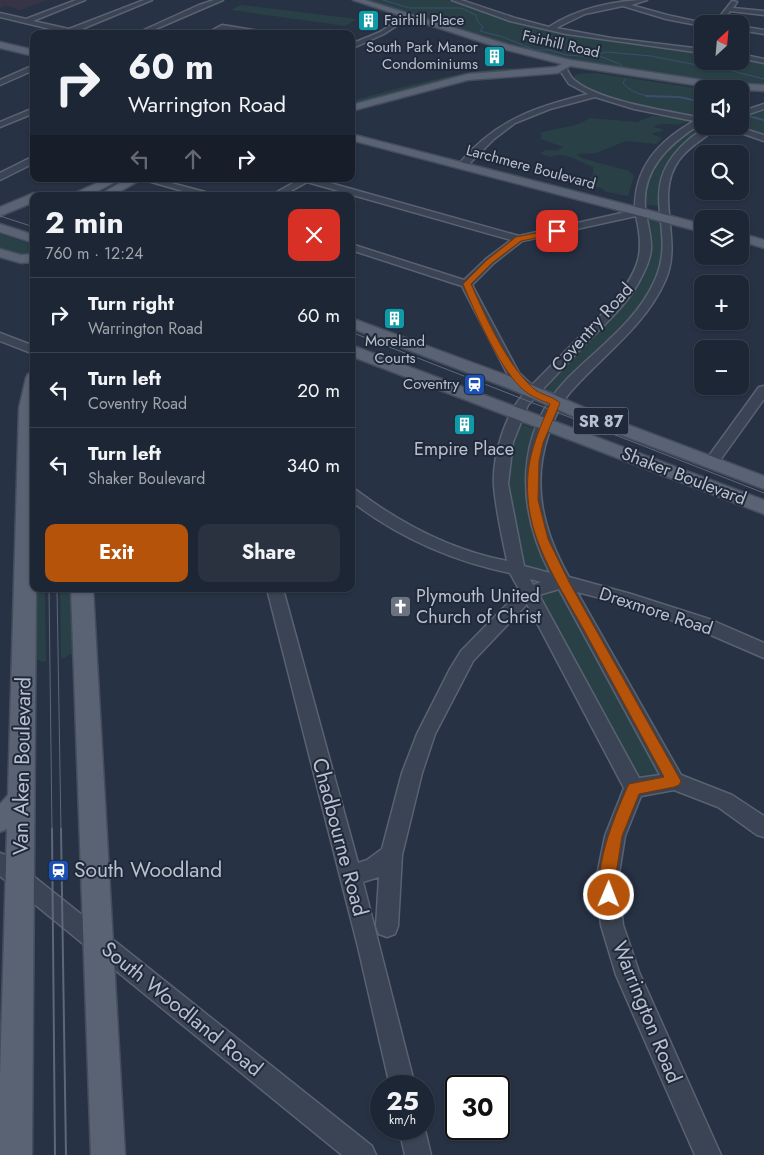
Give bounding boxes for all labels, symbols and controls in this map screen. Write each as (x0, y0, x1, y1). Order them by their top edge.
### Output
building icon: Fairhill Place (356, 8, 380, 32)
place label: Fairhill Place (384, 9, 465, 31)
north arrow (694, 15, 749, 70)
map controls (694, 15, 749, 395)
street label: Fairhill Road (520, 24, 602, 64)
place label: South Park Manor Condominiums (366, 36, 479, 75)
text: 60 m (128, 42, 214, 92)
building icon: South Park Manor Condominiums (482, 44, 506, 68)
icon: right (45, 50, 110, 115)
button: sound (694, 80, 749, 135)
text: Warrington Road (128, 88, 286, 120)
street label: Larchmere Boulevard (464, 139, 598, 195)
icon: left (126, 145, 154, 173)
icon: ahead (179, 145, 207, 173)
icon: right (232, 145, 260, 173)
button: search (694, 145, 749, 200)
text: 2 min (45, 201, 124, 244)
button: close (288, 209, 340, 261)
pin (536, 210, 578, 252)
button: layers (694, 210, 749, 265)
icon: arrive (543, 217, 571, 245)
text: 760 m · 12:24 (45, 242, 143, 265)
button: + (694, 275, 749, 330)
street label: Coventry Road (545, 277, 639, 377)
text: Turn right (88, 290, 174, 317)
icon: right (45, 301, 73, 329)
text: 60 m (297, 302, 340, 329)
building icon: Moreland Courts (383, 306, 407, 330)
text: Warrington Road (88, 317, 203, 340)
place label: Moreland Courts (365, 330, 425, 369)
button: − (694, 340, 749, 395)
text: Turn left (88, 365, 161, 392)
station icon: Coventry (463, 372, 487, 396)
place label: Coventry (403, 373, 459, 395)
icon: left (45, 376, 73, 404)
text: 20 m (297, 377, 340, 404)
text: Coventry Road (88, 392, 187, 415)
road number: SR 87 (574, 408, 628, 434)
building icon: Empire Place (452, 412, 476, 436)
place label: Empire Place (414, 436, 514, 462)
text: Turn left (88, 440, 161, 467)
street label: Shaker Boulevard (618, 440, 750, 512)
icon: left (45, 451, 73, 479)
text: 340 m (287, 452, 340, 479)
text: Shaker Boulevard (88, 467, 205, 490)
button: Exit (45, 524, 188, 582)
button: Share (198, 524, 340, 582)
street label: Drexmore Road (596, 580, 716, 642)
place label: Plymouth United Church of Christ (416, 583, 542, 630)
church icon: Plymouth United Church of Christ (388, 594, 412, 618)
street label: Van Aken Boulevard (5, 677, 39, 855)
street label: Chadbourne Road (304, 755, 376, 919)
place label: South Woodland (74, 855, 222, 885)
station icon: South Woodland (46, 858, 70, 882)
position arrow (582, 868, 634, 920)
street label: South Woodland Road (95, 934, 269, 1084)
street label: Warrington Road (605, 936, 689, 1088)
speed limit sign: 30 (445, 1075, 510, 1140)
text: 25 (386, 1083, 419, 1119)
text: km/h (389, 1111, 416, 1129)

